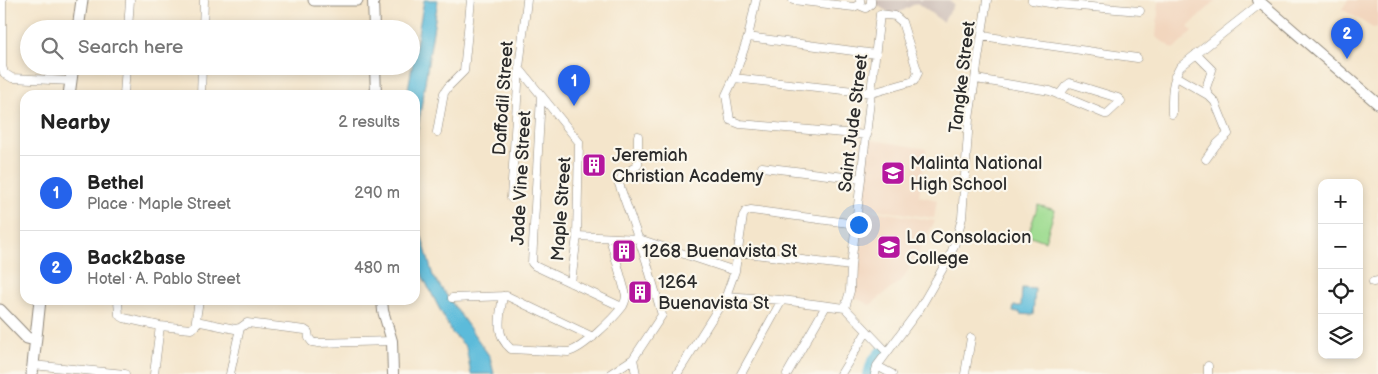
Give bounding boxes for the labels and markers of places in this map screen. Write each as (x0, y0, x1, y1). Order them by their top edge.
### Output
pin: 2 (1331, 18, 1363, 59)
pin: 1 (558, 65, 590, 106)
place label: Jeremiah Christian Academy (612, 145, 765, 187)
building icon: Jeremiah Christian Academy (581, 152, 607, 178)
place label: Malinta National High School (910, 153, 1042, 195)
school or university icon: Malinta National High School (880, 160, 906, 186)
place label: La Consolacion College (906, 227, 1031, 269)
school or university icon: La Consolacion College (876, 234, 902, 260)
building icon: 1268 Buenavista St (611, 238, 637, 264)
place label: 1268 Buenavista St (642, 241, 798, 262)
place label: 1264 Buenavista St (658, 272, 770, 314)
building icon: 1264 Buenavista St (627, 279, 653, 305)

